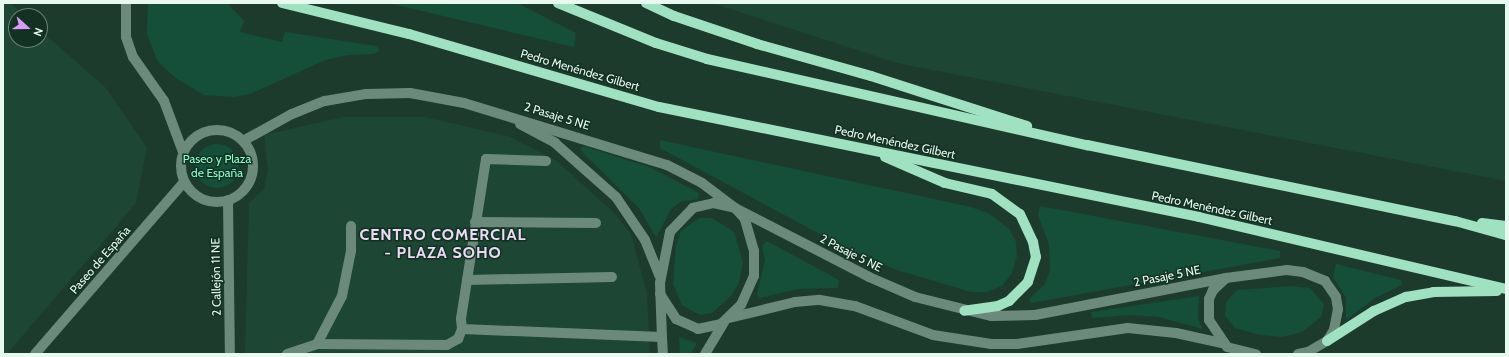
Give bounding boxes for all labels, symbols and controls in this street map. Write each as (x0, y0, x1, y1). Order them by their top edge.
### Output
north arrow (8, 8, 48, 48)
text: N (30, 26, 46, 38)
street label: Pedro Menéndez Gilbert (519, 46, 641, 94)
street label: 2 Pasaje 5 NE (522, 99, 592, 133)
street label: Pedro Menéndez Gilbert (833, 122, 957, 162)
park label: Paseo y Plaza de España (183, 152, 251, 180)
street label: Pedro Menéndez Gilbert (1150, 188, 1274, 228)
street label: Paseo de España (67, 223, 133, 297)
district label: CENTRO COMERCIAL - PLAZA SOHO (359, 225, 527, 263)
street label: 2 Pasaje 5 NE (818, 231, 884, 275)
street label: 2 Callejón 11 NE (208, 238, 224, 316)
street label: 2 Pasaje 5 NE (1132, 262, 1202, 290)

